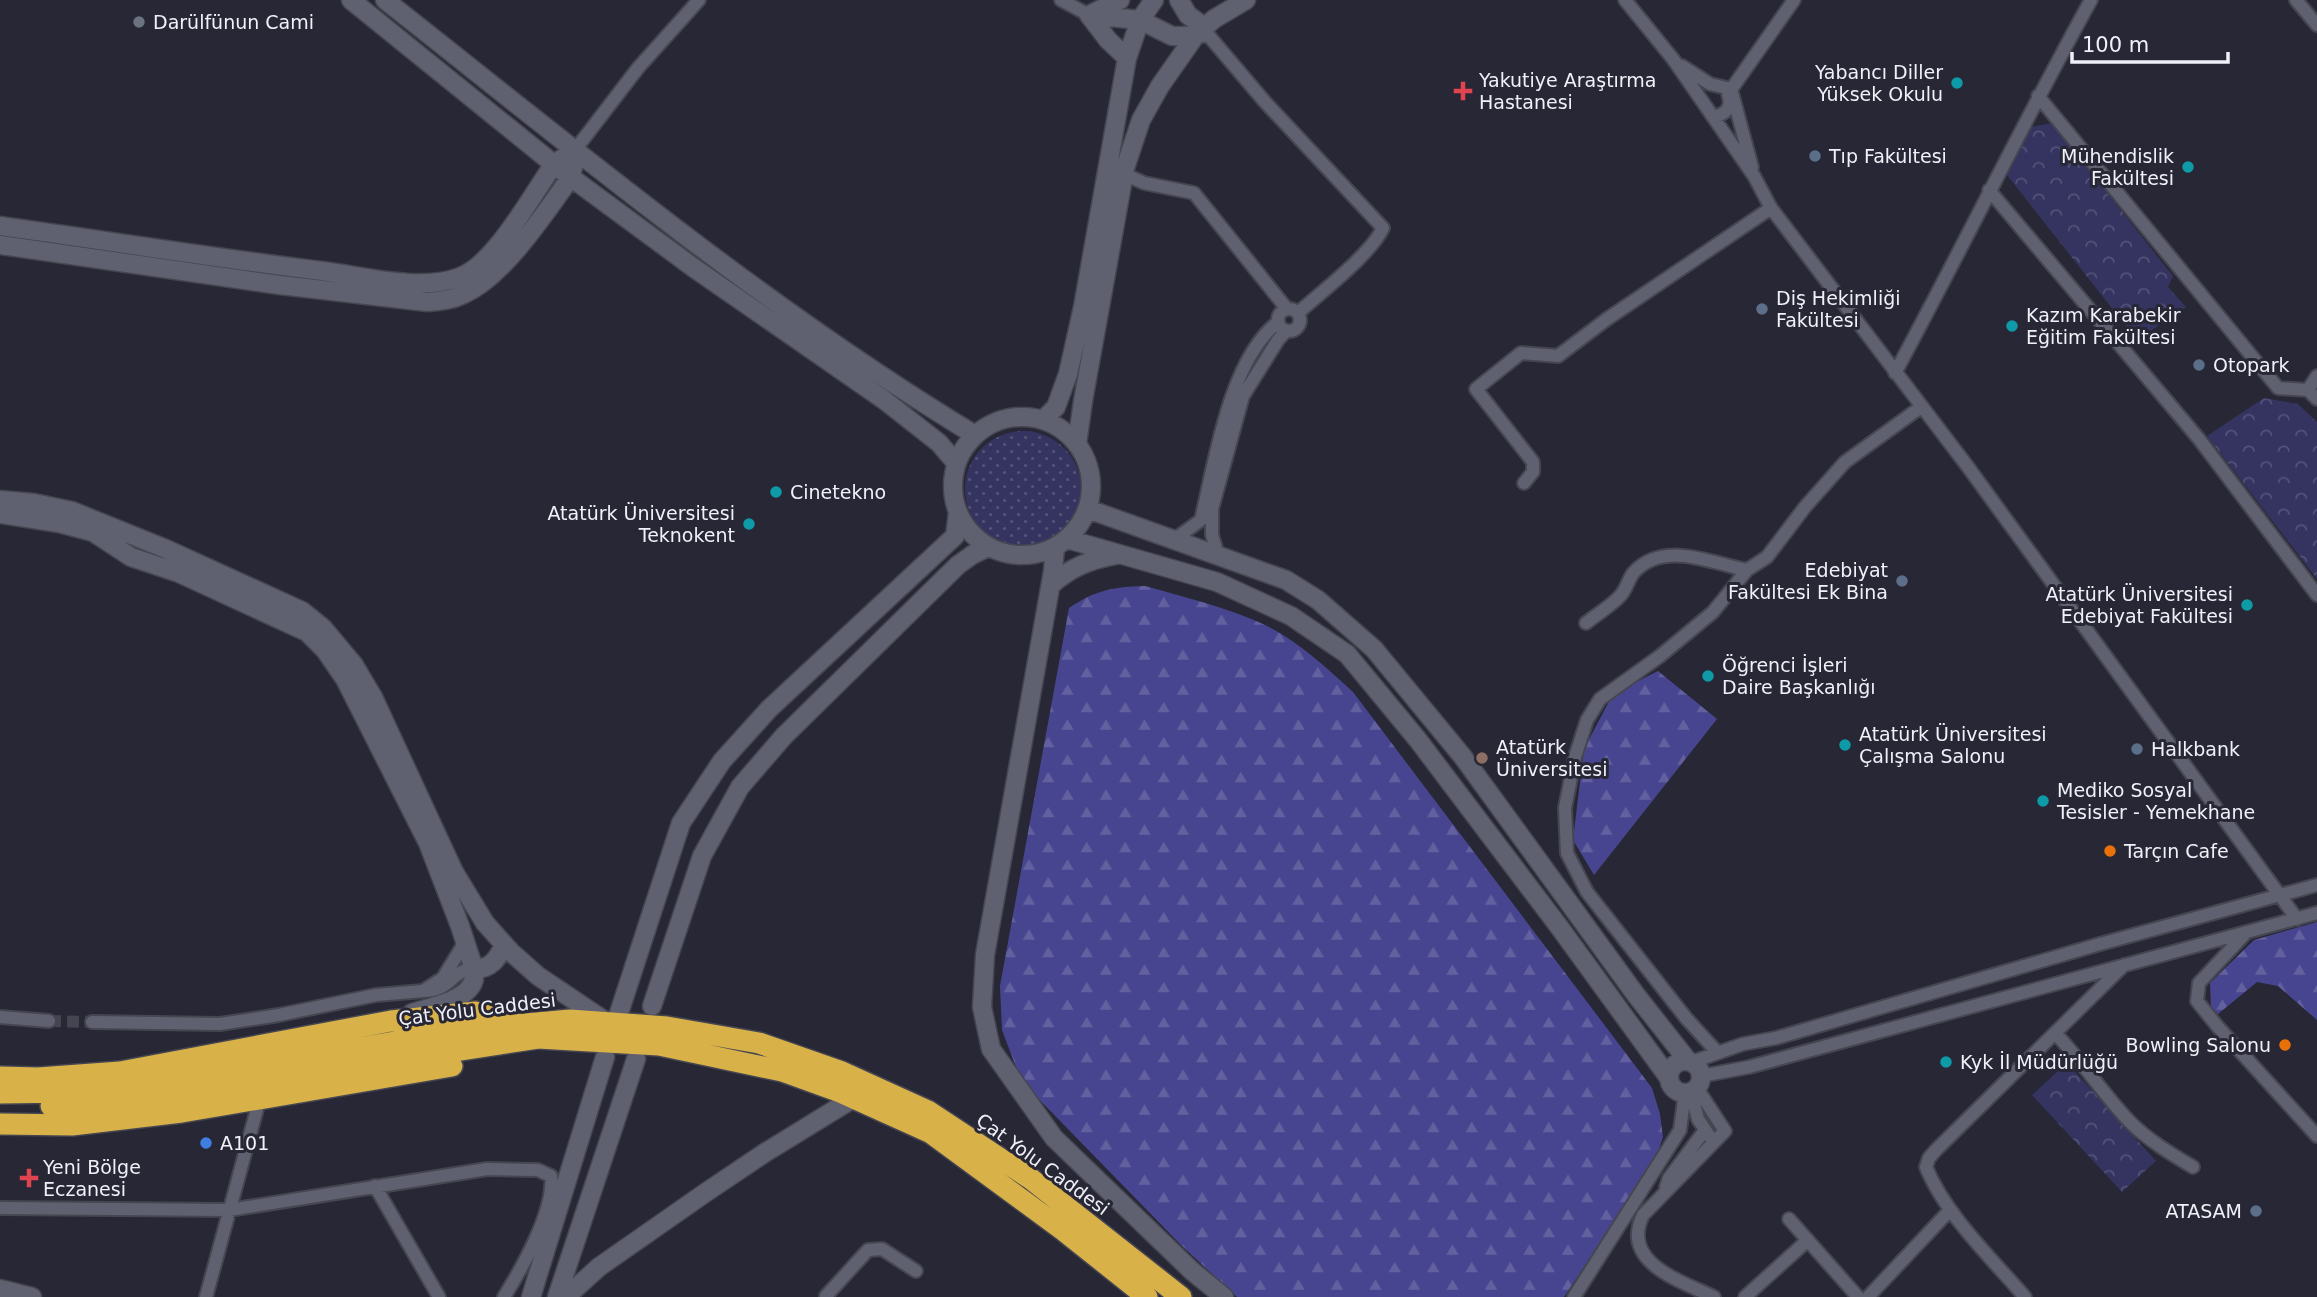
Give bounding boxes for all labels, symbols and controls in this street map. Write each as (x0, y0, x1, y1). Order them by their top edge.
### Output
place label: Darülfünun Cami (153, 11, 314, 33)
marker: Darülfünun Cami (131, 14, 147, 30)
scale bar (2072, 21, 2228, 65)
text: 100 m (2082, 33, 2149, 57)
place label: Yabancı Diller Yüksek Okulu (1814, 61, 1943, 105)
place label: Yakutiye Araştırma Hastanesi (1478, 69, 1657, 113)
marker: Yabancı Diller Yüksek Okulu (1949, 75, 1965, 91)
marker: Yakutiye Araştırma Hastanesi (1453, 81, 1473, 101)
place label: Tıp Fakültesi (1828, 145, 1947, 167)
place label: Mühendislik Fakültesi (2061, 145, 2174, 189)
marker: Tıp Fakültesi (1807, 148, 1823, 164)
marker: Mühendislik Fakültesi (2180, 159, 2196, 175)
place label: Diş Hekimliği Fakültesi (1776, 287, 1901, 331)
marker: Diş Hekimliği Fakültesi (1754, 301, 1770, 317)
place label: Kazım Karabekir Eğitim Fakültesi (2026, 304, 2181, 348)
marker: Kazım Karabekir Eğitim Fakültesi (2004, 318, 2020, 334)
place label: Otopark (2213, 354, 2290, 376)
marker: Otopark (2191, 357, 2207, 373)
place label: Cinetekno (790, 481, 886, 503)
marker: Cinetekno (768, 484, 784, 500)
place label: Atatürk Üniversitesi Teknokent (547, 502, 735, 546)
marker: Atatürk Üniversitesi Teknokent (741, 516, 757, 532)
place label: Edebiyat Fakültesi Ek Bina (1728, 559, 1888, 603)
marker: Edebiyat Fakültesi Ek Bina (1894, 573, 1910, 589)
place label: Atatürk Üniversitesi Edebiyat Fakültesi (2045, 583, 2233, 627)
marker: Atatürk Üniversitesi Edebiyat Fakültesi (2239, 597, 2255, 613)
place label: Öğrenci İşleri Daire Başkanlığı (1722, 654, 1876, 698)
marker: Öğrenci İşleri Daire Başkanlığı (1700, 668, 1716, 684)
place label: Atatürk Üniversitesi Çalışma Salonu (1859, 723, 2047, 767)
place label: Atatürk Üniversitesi (1496, 736, 1607, 780)
marker: Atatürk Üniversitesi Çalışma Salonu (1837, 737, 1853, 753)
place label: Halkbank (2151, 738, 2240, 760)
marker: Halkbank (2129, 741, 2145, 757)
marker: Atatürk Üniversitesi (1474, 750, 1490, 766)
place label: Mediko Sosyal Tesisler - Yemekhane (2056, 779, 2255, 823)
marker: Mediko Sosyal Tesisler - Yemekhane (2035, 793, 2051, 809)
place label: Tarçın Cafe (2123, 840, 2229, 862)
marker: Tarçın Cafe (2102, 843, 2118, 859)
street label: Çat Yolu Caddesi (397, 988, 557, 1030)
place label: Bowling Salonu (2125, 1034, 2271, 1056)
marker: Bowling Salonu (2277, 1037, 2293, 1053)
place label: Kyk İl Müdürlüğü (1960, 1051, 2118, 1073)
marker: Kyk İl Müdürlüğü (1938, 1054, 1954, 1070)
street label: Çat Yolu Caddesi (972, 1109, 1114, 1219)
place label: A101 (220, 1132, 269, 1154)
marker: A101 (198, 1135, 214, 1151)
place label: Yeni Bölge Eczanesi (42, 1156, 141, 1200)
marker: Yeni Bölge Eczanesi (21, 1170, 37, 1186)
place label: ATASAM (2166, 1200, 2242, 1222)
marker: ATASAM (2248, 1203, 2264, 1219)

